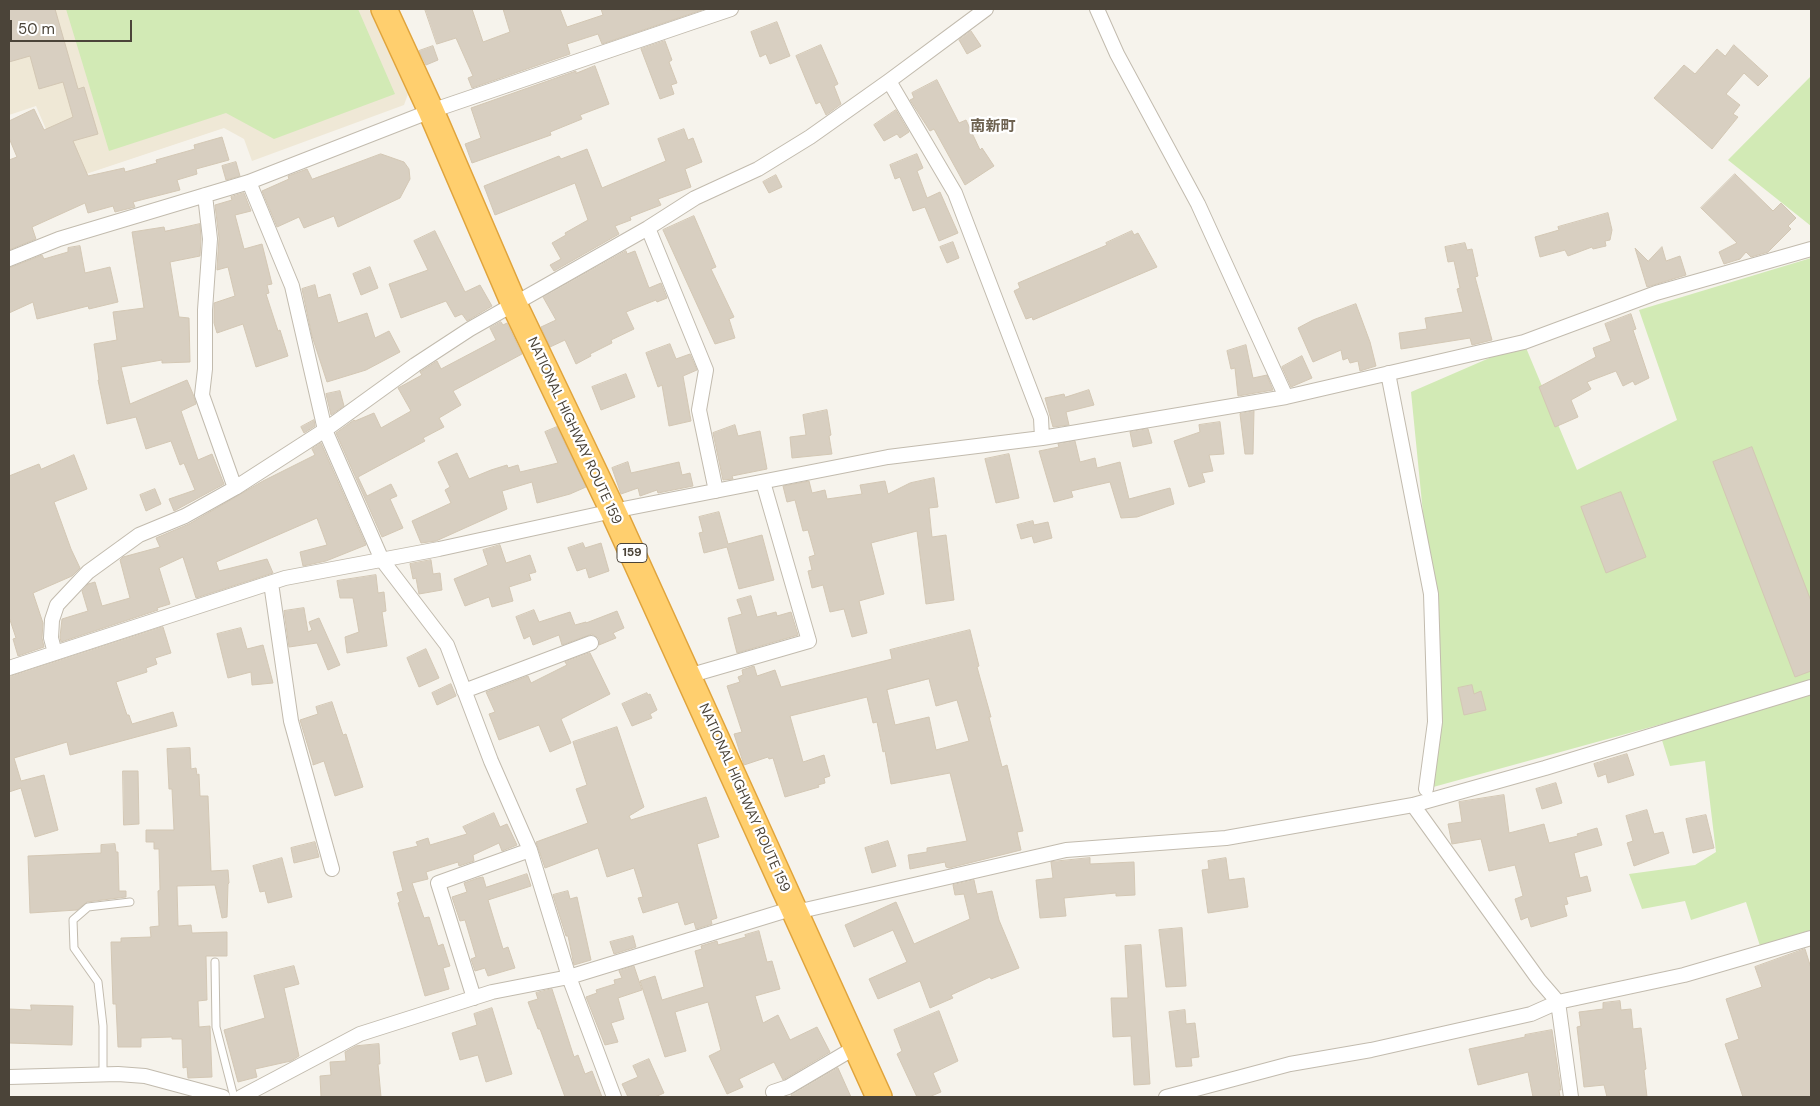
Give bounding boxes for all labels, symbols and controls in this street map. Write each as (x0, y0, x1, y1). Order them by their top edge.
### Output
scale bar (12, 10, 135, 42)
text: 50 m (18, 19, 55, 39)
district label: 南新町 (971, 118, 1015, 136)
street label: NATIONAL HIGHWAY ROUTE 159 (523, 335, 625, 527)
road number: 159 (617, 544, 647, 562)
street label: NATIONAL HIGHWAY ROUTE 159 (695, 701, 793, 895)

